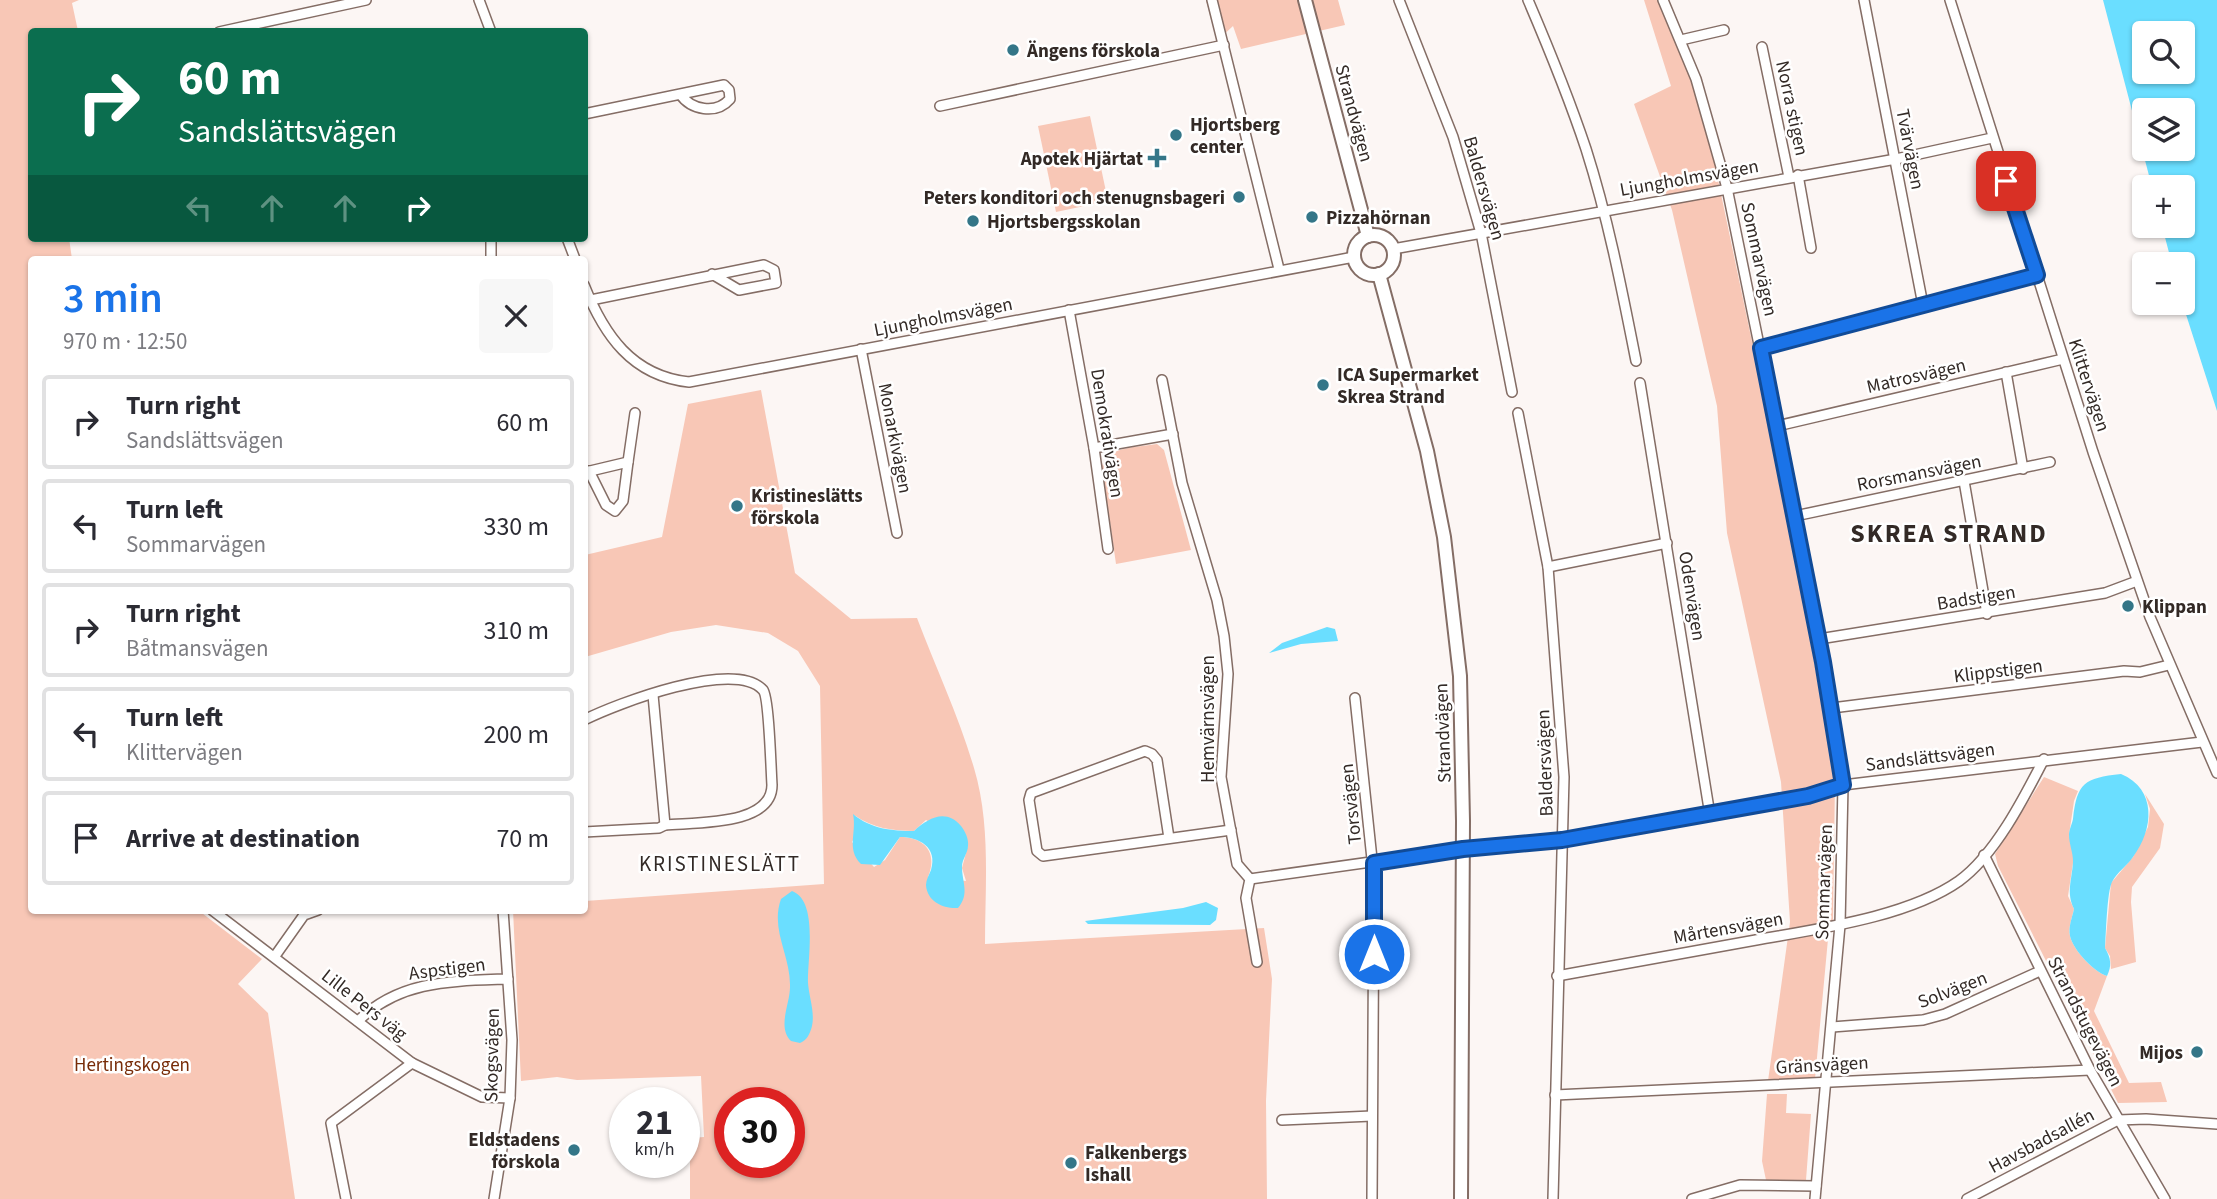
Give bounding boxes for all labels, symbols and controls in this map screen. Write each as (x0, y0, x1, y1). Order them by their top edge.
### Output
map controls (2132, 21, 2195, 315)
button: search (2132, 21, 2195, 84)
place label: Ängens förskola (1026, 38, 1160, 65)
marker: Ängens förskola (1005, 42, 1021, 58)
text: 60 m (178, 44, 282, 114)
icon: right (63, 56, 154, 147)
street label: Norra stigen (1768, 58, 1815, 158)
street label: Strandvägen (1328, 62, 1380, 165)
button: layers (2132, 98, 2195, 161)
street label: Tvärvägen (1888, 107, 1931, 192)
text: Sandslättsvägen (178, 109, 397, 155)
place label: Hjortsberg center (1190, 112, 1280, 161)
marker: Hjortsberg center (1168, 127, 1184, 143)
street label: Baldersvägen (1456, 133, 1511, 244)
place label: Apotek Hjärtat (1020, 146, 1143, 173)
marker: Apotek Hjärtat (1149, 150, 1165, 166)
pin (1976, 151, 2036, 211)
street label: Ljungholmsvägen (1618, 153, 1761, 204)
icon: arrive (1987, 162, 2025, 200)
button: + (2132, 175, 2195, 238)
place label: Peters konditori och stenugnsbageri (923, 185, 1225, 212)
icon: left (180, 189, 218, 227)
icon: ahead (253, 189, 291, 227)
icon: ahead (326, 189, 364, 227)
icon: right (399, 189, 437, 227)
marker: Peters konditori och stenugnsbageri (1231, 189, 1247, 205)
street label: Sommarvägen (1733, 200, 1784, 319)
place label: Pizzahörnan (1326, 205, 1431, 232)
place label: Hjortsbergsskolan (987, 209, 1141, 236)
marker: Pizzahörnan (1304, 209, 1320, 225)
marker: Hjortsbergsskolan (965, 213, 981, 229)
button: − (2132, 252, 2195, 315)
text: 3 min (63, 269, 163, 329)
button: close (479, 279, 553, 353)
street label: Ljungholmsvägen (872, 291, 1015, 344)
text: 970 m · 12:50 (63, 325, 187, 358)
street label: Klittervägen (2061, 335, 2116, 435)
street label: Matrosvägen (1864, 352, 1969, 401)
place label: ICA Supermarket Skrea Strand (1337, 362, 1479, 411)
street label: Demokrativägen (1083, 367, 1130, 500)
marker: ICA Supermarket Skrea Strand (1315, 377, 1331, 393)
street label: Monarkivägen (871, 381, 918, 496)
text: Turn right (126, 387, 241, 424)
icon: right (67, 403, 105, 441)
text: 60 m (496, 404, 549, 441)
text: Sandslättsvägen (126, 424, 284, 457)
street label: Rorsmansvägen (1855, 448, 1984, 499)
place label: Kristineslätts förskola (751, 483, 863, 532)
text: Turn left (126, 491, 223, 528)
marker: Kristineslätts förskola (729, 498, 745, 514)
icon: left (67, 507, 105, 545)
text: 330 m (483, 508, 549, 545)
district label: SKREA STRAND (1850, 515, 2048, 552)
text: Sommarvägen (126, 528, 266, 561)
street label: Odenvägen (1671, 550, 1712, 643)
street label: Badstigen (1935, 579, 2017, 618)
place label: Klippan (2142, 594, 2207, 621)
text: Turn right (126, 595, 241, 632)
marker: Klippan (2120, 598, 2136, 614)
icon: right (67, 611, 105, 649)
text: 310 m (483, 612, 549, 649)
text: Båtmansvägen (126, 632, 269, 665)
street label: Klippstigen (1952, 653, 2044, 690)
street label: Hemvärnsvägen (1195, 655, 1222, 783)
street label: Strandvägen (1428, 683, 1459, 783)
text: Turn left (126, 699, 223, 736)
street label: Baldersvägen (1530, 709, 1561, 817)
icon: left (67, 715, 105, 753)
text: 200 m (483, 716, 549, 753)
text: Klittervägen (126, 736, 243, 769)
street label: Sandslättsvägen (1864, 736, 1996, 779)
street label: Torsvägen (1334, 762, 1369, 845)
icon: arrive (67, 819, 105, 857)
text: Arrive at destination (126, 820, 360, 857)
text: 70 m (496, 820, 549, 857)
street label: Sommarvägen (1809, 824, 1840, 940)
district label: KRISTINESLÄTT (639, 849, 801, 879)
street label: Mårtensvägen (1671, 906, 1785, 951)
position arrow (1337, 917, 1411, 991)
street label: Aspstigen (407, 951, 487, 988)
street label: Strandstugevägen (2040, 952, 2129, 1092)
street label: Lille Pers väg (315, 963, 413, 1048)
street label: Solvägen (1914, 965, 1991, 1016)
street label: Skogsvägen (478, 1008, 507, 1102)
place label: Mijos (2139, 1040, 2183, 1067)
marker: Mijos (2189, 1044, 2205, 1060)
street label: Gränsvägen (1775, 1050, 1869, 1081)
park label: Hertingskogen (74, 1052, 190, 1079)
speed limit sign: 30 (714, 1087, 805, 1178)
text: 21 (636, 1098, 673, 1148)
street label: Havsbadsallén (1984, 1102, 2099, 1181)
place label: Eldstadens förskola (468, 1127, 560, 1176)
text: km/h (635, 1137, 674, 1162)
place label: Falkenbergs Ishall (1085, 1140, 1187, 1189)
marker: Eldstadens förskola (566, 1142, 582, 1158)
marker: Falkenbergs Ishall (1063, 1155, 1079, 1171)

